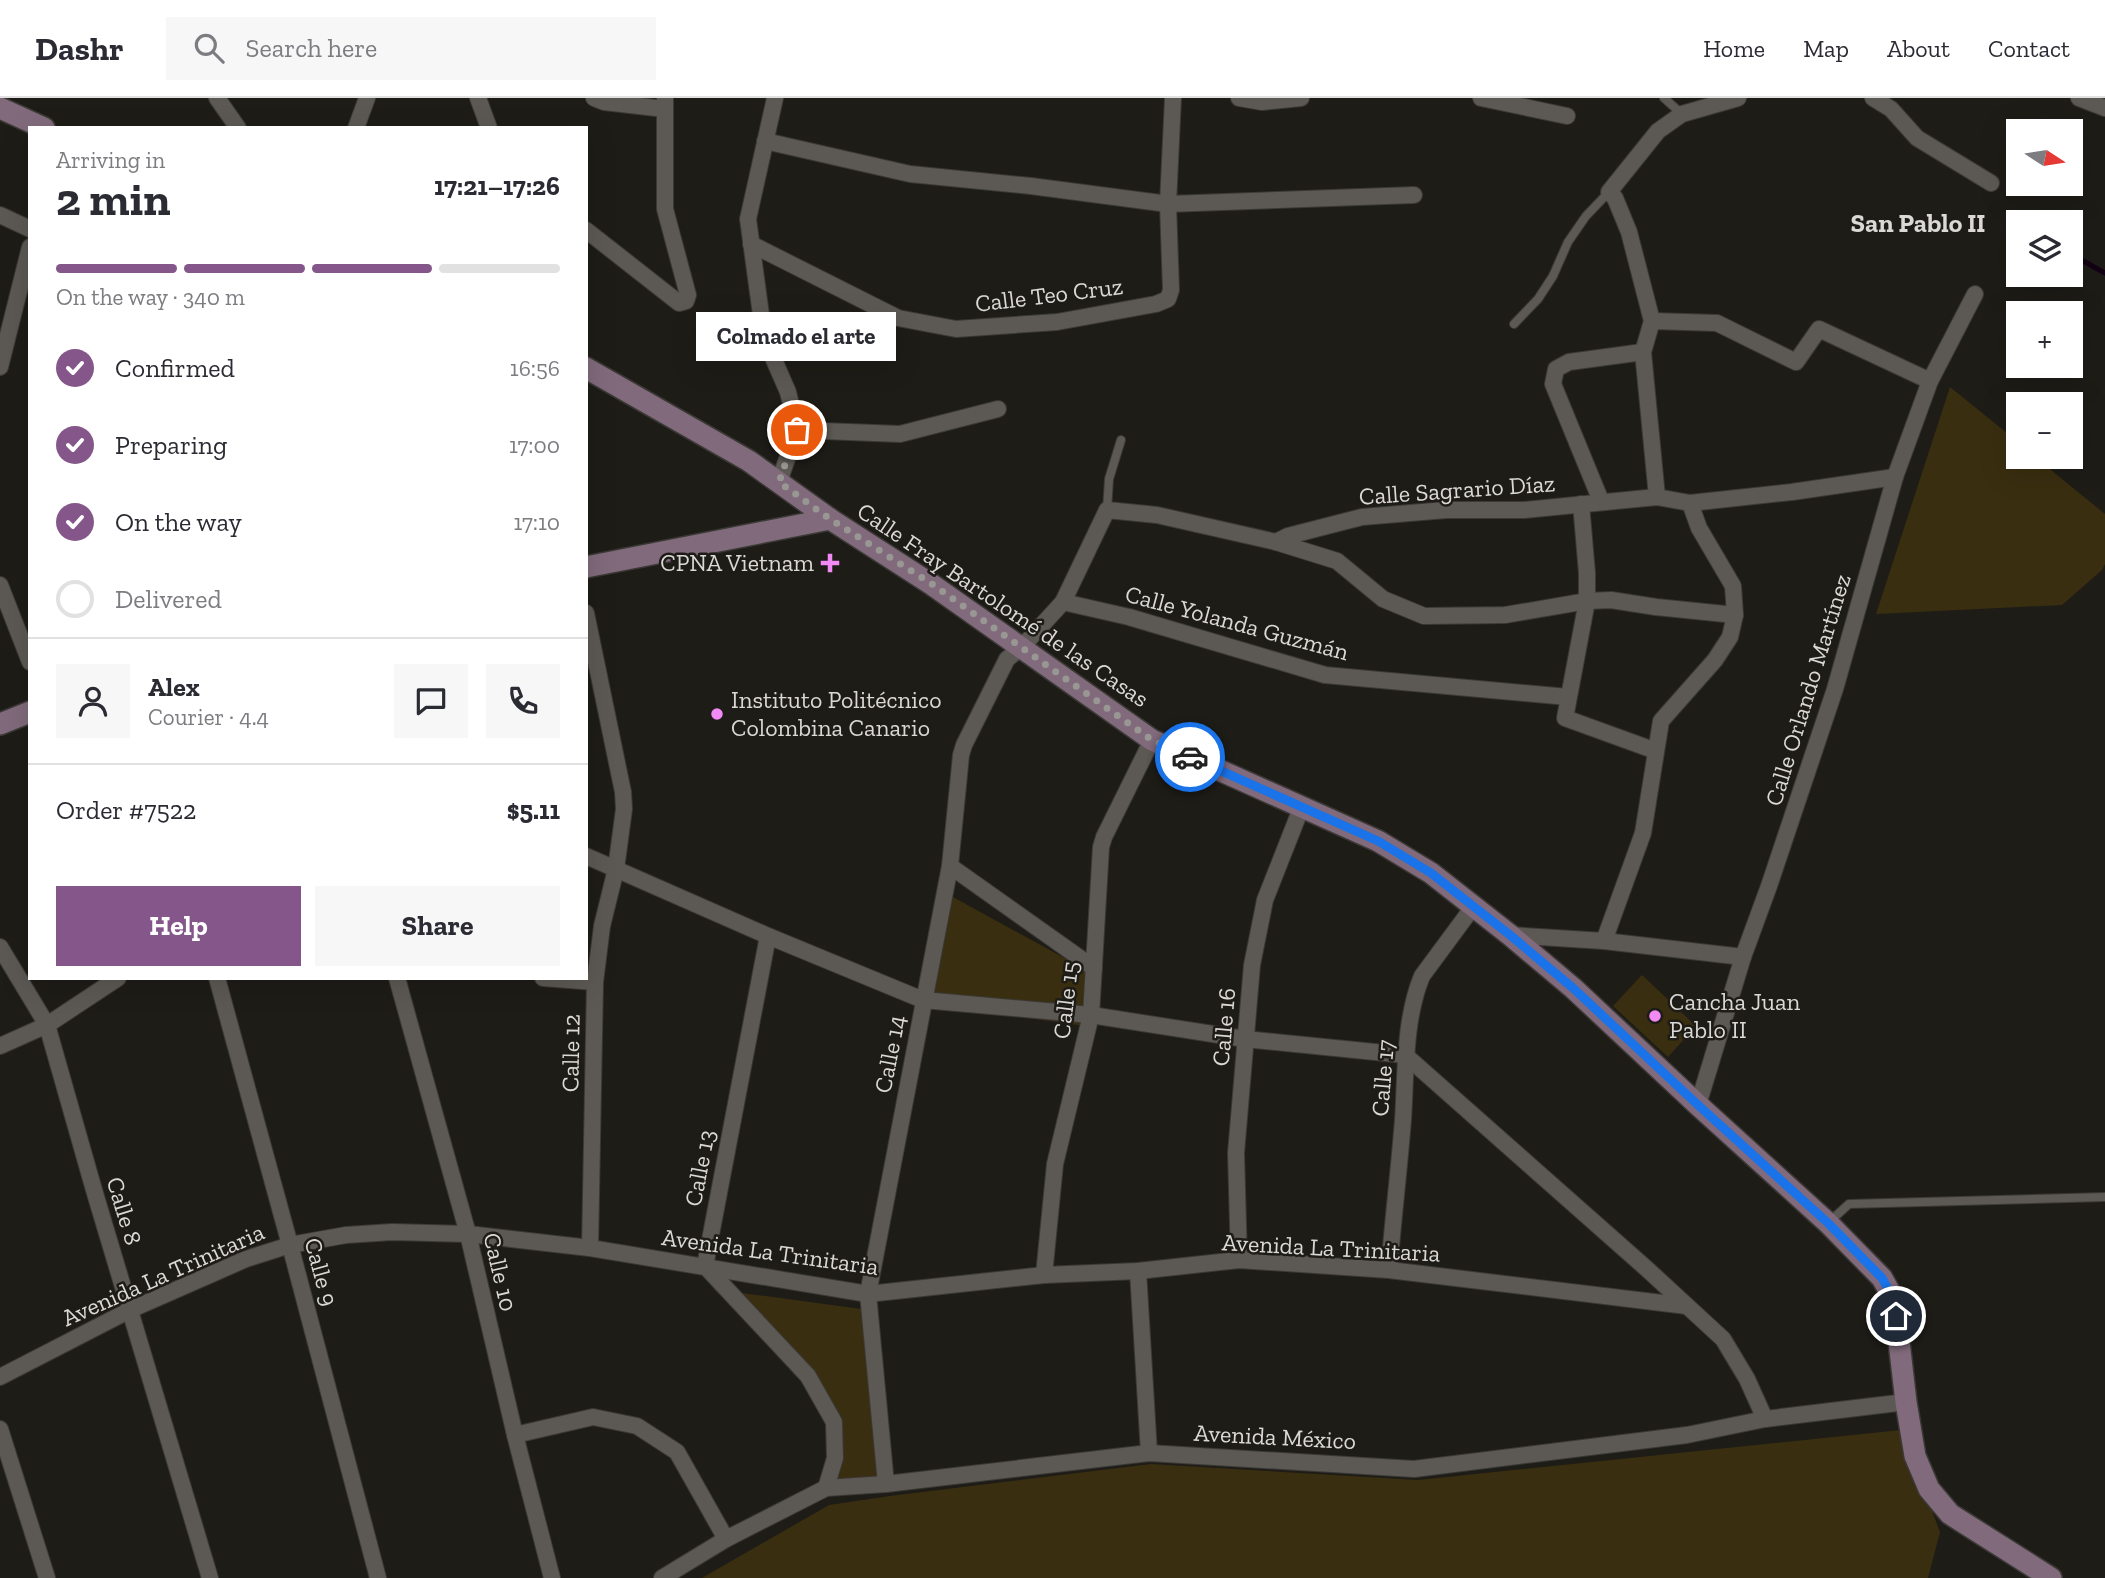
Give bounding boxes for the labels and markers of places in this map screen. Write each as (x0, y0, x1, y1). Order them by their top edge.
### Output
callout: Colmado el arte (697, 311, 897, 360)
pin (767, 400, 827, 460)
place label: CPNA Vietnam (660, 548, 814, 577)
marker: CPNA Vietnam (820, 553, 840, 573)
place label: Instituto Politécnico Colombina Canario (731, 685, 941, 742)
marker: Instituto Politécnico Colombina Canario (709, 706, 725, 722)
place label: Cancha Juan Pablo II (1669, 987, 1800, 1044)
marker: Cancha Juan Pablo II (1647, 1008, 1663, 1024)
pin (1866, 1286, 1926, 1346)

